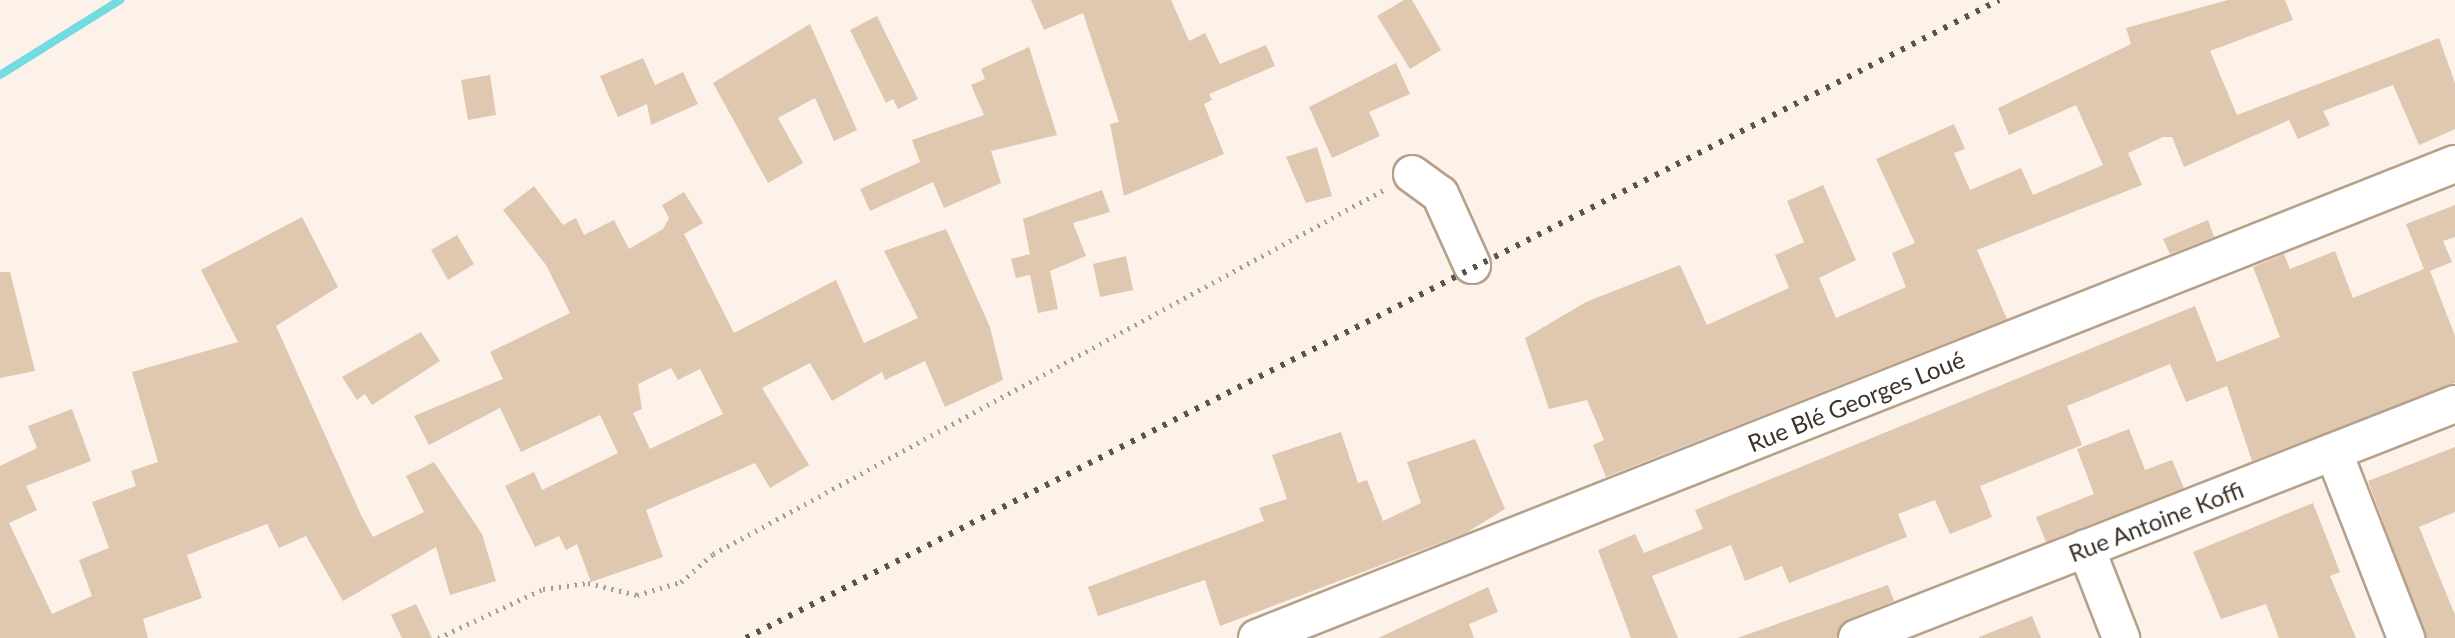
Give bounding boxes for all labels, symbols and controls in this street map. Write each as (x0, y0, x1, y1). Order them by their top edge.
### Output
street label: Rue Blé Georges Loué (1743, 344, 1969, 458)
street label: Rue Antoine Koffi (2064, 474, 2248, 568)

